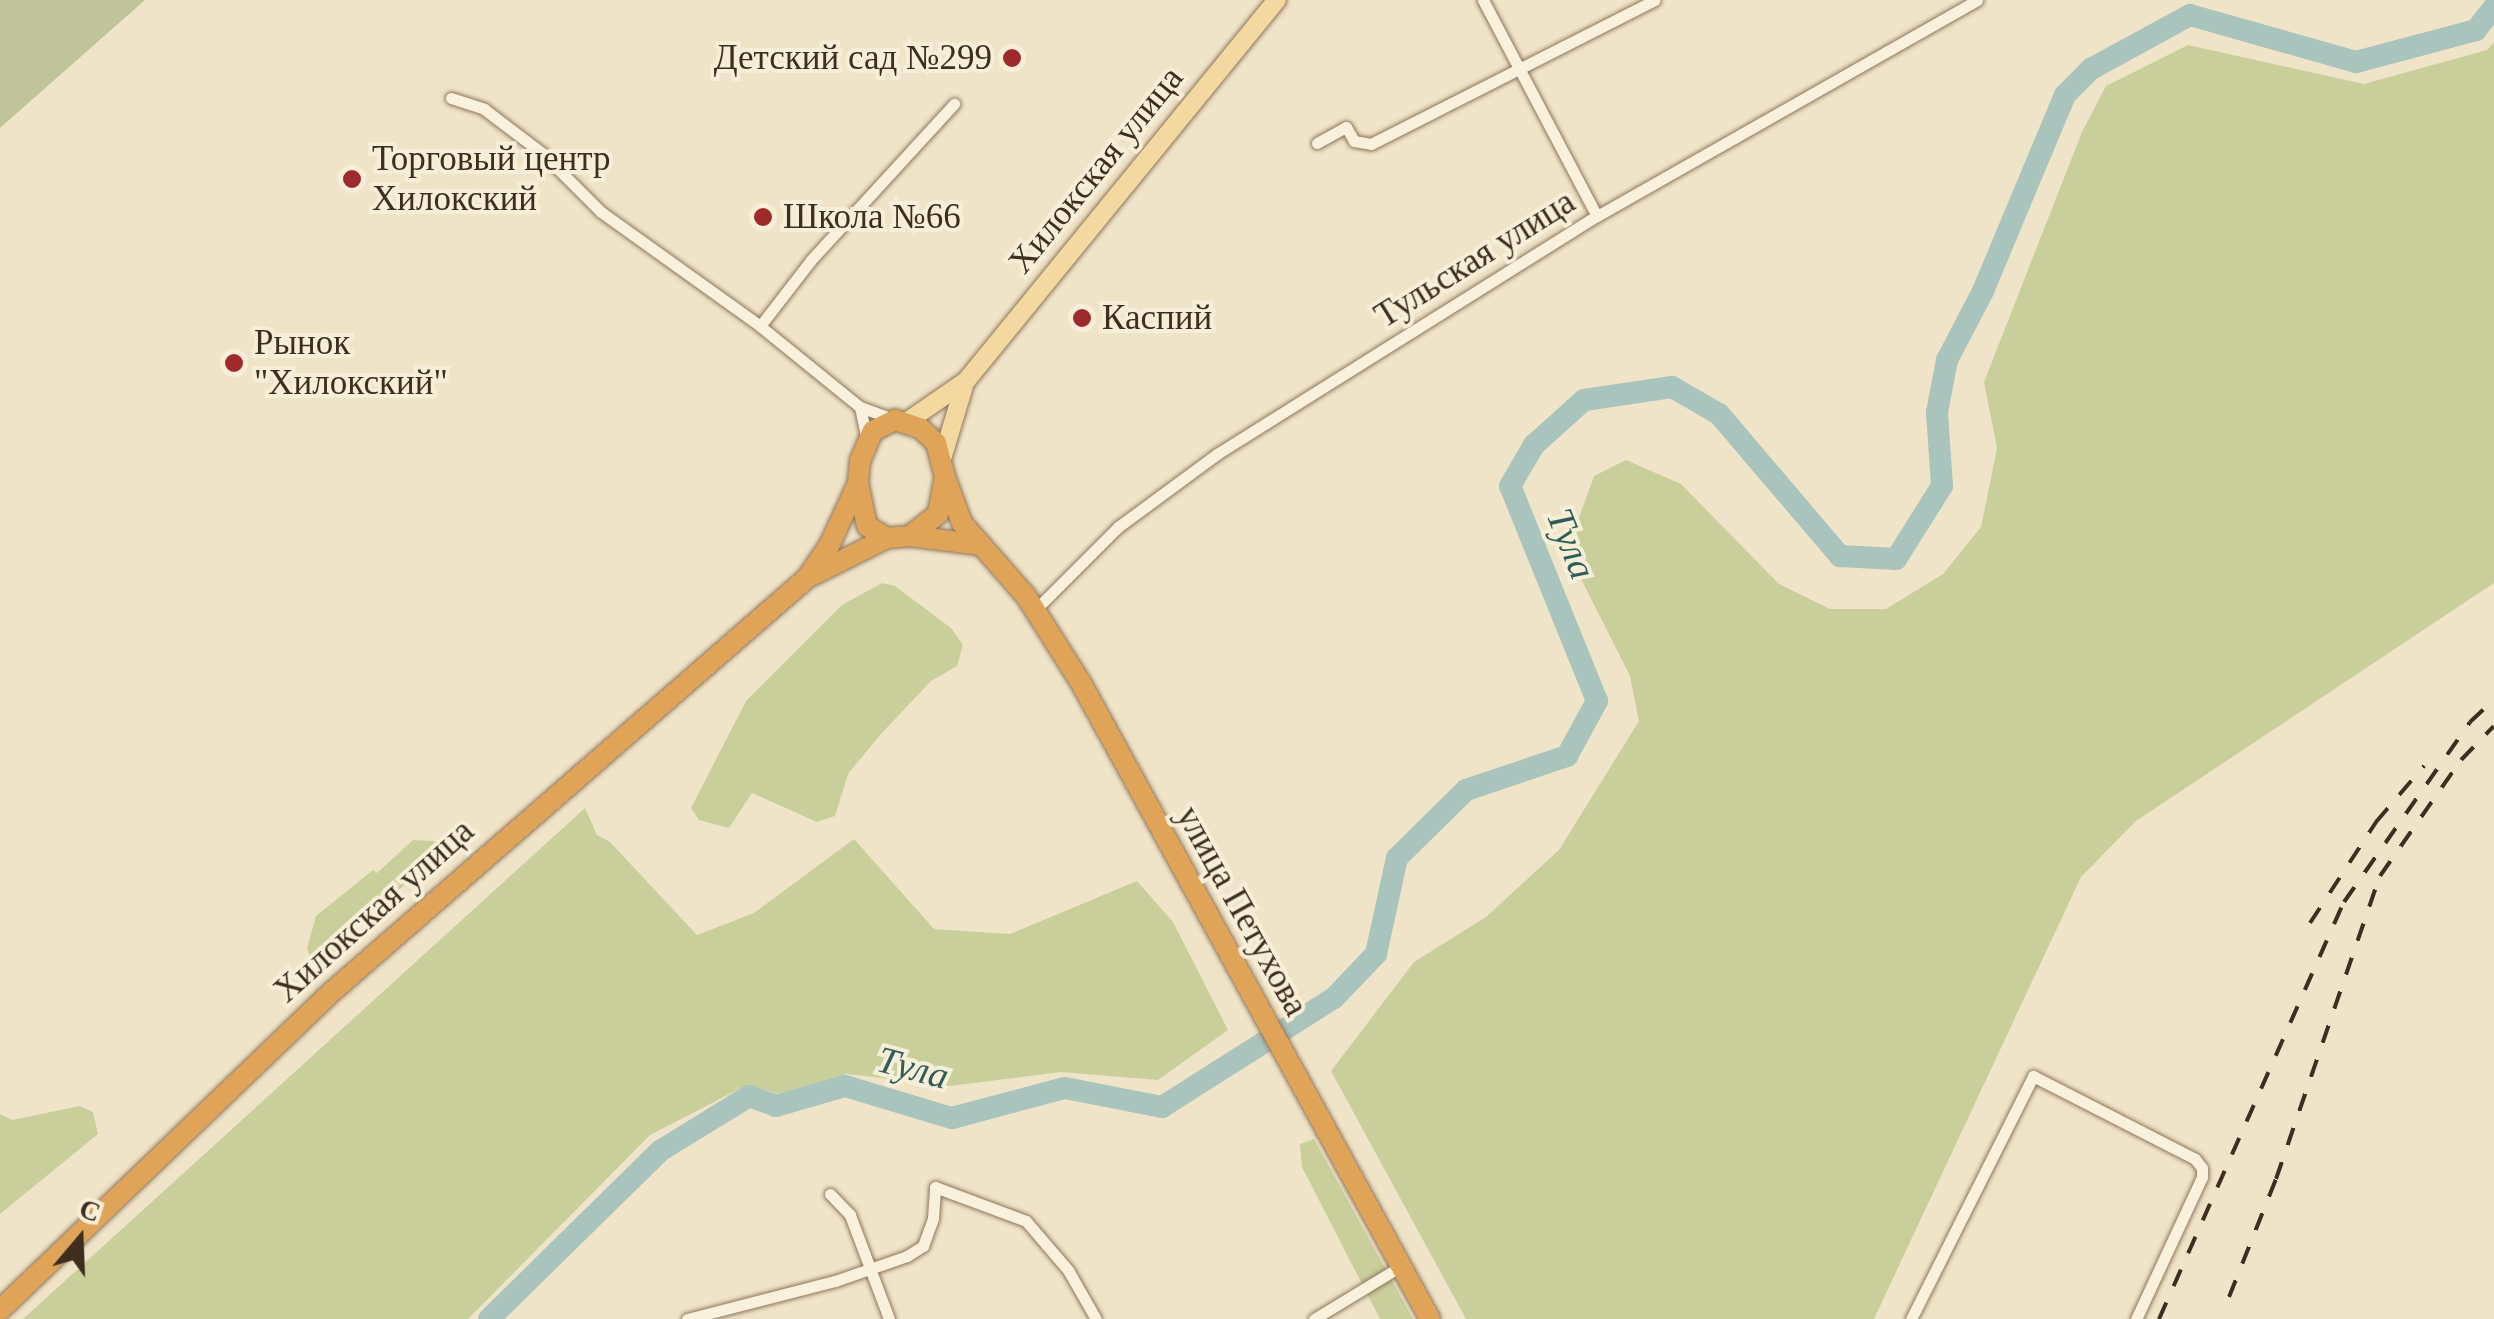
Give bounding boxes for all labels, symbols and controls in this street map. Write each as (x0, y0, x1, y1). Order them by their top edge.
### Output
place label: Детский сад №299 (714, 37, 992, 79)
marker: Детский сад №299 (1001, 47, 1023, 69)
street label: Хилокская улица (1000, 58, 1192, 282)
place label: Торговый центр Хилокский (372, 138, 610, 220)
marker: Торговый центр Хилокский (341, 168, 363, 190)
street label: Тульская улица (1367, 181, 1583, 337)
place label: Школа №66 (783, 196, 961, 238)
marker: Школа №66 (752, 206, 774, 228)
place label: Каспий (1102, 297, 1212, 339)
marker: Каспий (1071, 307, 1093, 329)
place label: Рынок "Хилокский" (254, 322, 448, 404)
marker: Рынок "Хилокский" (223, 352, 245, 374)
water label: Тула (1536, 502, 1606, 586)
street label: улица Петухова (1167, 799, 1317, 1023)
street label: Хилокская улица (266, 810, 482, 1012)
water label: Тула (872, 1037, 954, 1099)
north arrow (30, 1189, 130, 1289)
text: С (75, 1192, 105, 1228)

